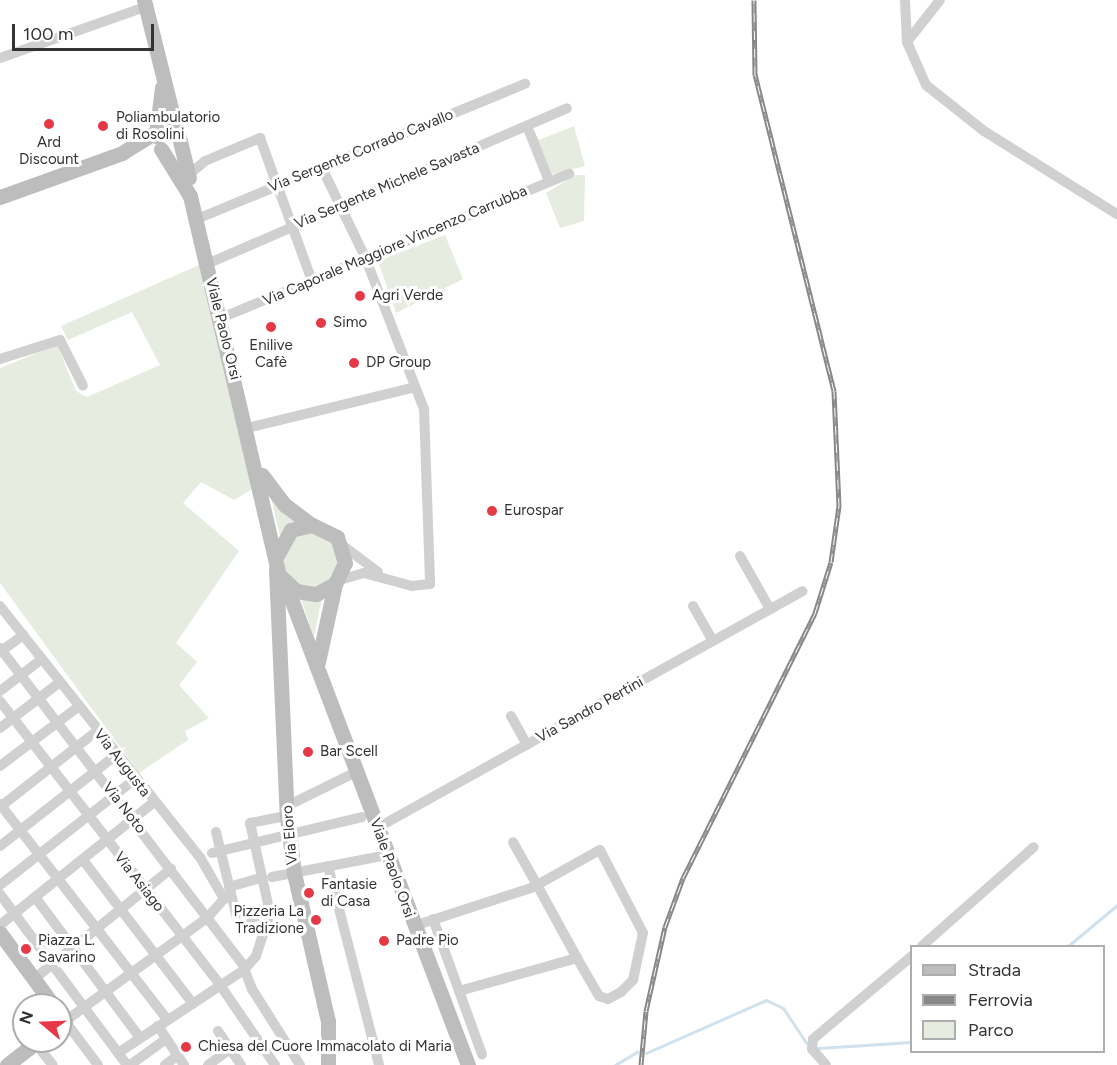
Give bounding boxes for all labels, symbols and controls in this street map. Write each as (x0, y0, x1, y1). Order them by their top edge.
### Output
scale bar (15, 12, 158, 50)
text: 100 m (23, 23, 73, 45)
street label: Via Sergente Corrado Cavallo (266, 106, 456, 196)
place label: Poliambulatorio di Rosolini (116, 108, 220, 143)
marker: Ard Discount (42, 117, 56, 131)
marker: Poliambulatorio di Rosolini (94, 117, 112, 135)
place label: Ard Discount (19, 133, 79, 168)
street label: Via Sergente Michele Savasta (292, 139, 482, 233)
street label: Via Caporale Maggiore Vincenzo Carrubba (260, 182, 530, 310)
street label: Viale Paolo Orsi (202, 276, 244, 382)
place label: Agri Verde (372, 287, 443, 305)
marker: Agri Verde (353, 289, 367, 303)
place label: Simo (333, 314, 367, 332)
marker: Simo (314, 316, 328, 330)
marker: Enilive Cafè (264, 320, 278, 334)
place label: Enilive Cafè (249, 336, 293, 371)
place label: DP Group (366, 354, 431, 372)
marker: DP Group (347, 356, 361, 370)
place label: Eurospar (504, 502, 564, 520)
marker: Eurospar (485, 504, 499, 518)
street label: Via Sandro Pertini (533, 673, 647, 747)
street label: Via Augusta (90, 725, 154, 801)
place label: Bar Scell (320, 743, 378, 761)
marker: Bar Scell (301, 745, 315, 759)
street label: Via Noto (98, 779, 150, 837)
street label: Via Eloro (278, 804, 302, 866)
street label: Viale Paolo Orsi (366, 816, 418, 920)
street label: Via Asiago (110, 848, 168, 916)
place label: Fantasie di Casa (321, 875, 377, 910)
marker: Fantasie di Casa (302, 886, 316, 900)
place label: Pizzeria La Tradizione (234, 902, 304, 937)
marker: Pizzeria La Tradizione (309, 913, 323, 927)
place label: Piazza L. Savarino (38, 931, 96, 966)
place label: Padre Pio (396, 932, 459, 950)
marker: Padre Pio (377, 934, 391, 948)
marker: Piazza L. Savarino (19, 942, 33, 956)
legend (910, 945, 1105, 1053)
text: Strada (968, 959, 1021, 981)
text: Ferrovia (968, 989, 1033, 1011)
north arrow (12, 993, 72, 1053)
text: N (15, 1009, 37, 1027)
text: Parco (968, 1019, 1014, 1041)
place label: Chiesa del Cuore Immacolato di Maria (198, 1038, 452, 1056)
marker: Chiesa del Cuore Immacolato di Maria (179, 1040, 193, 1054)

